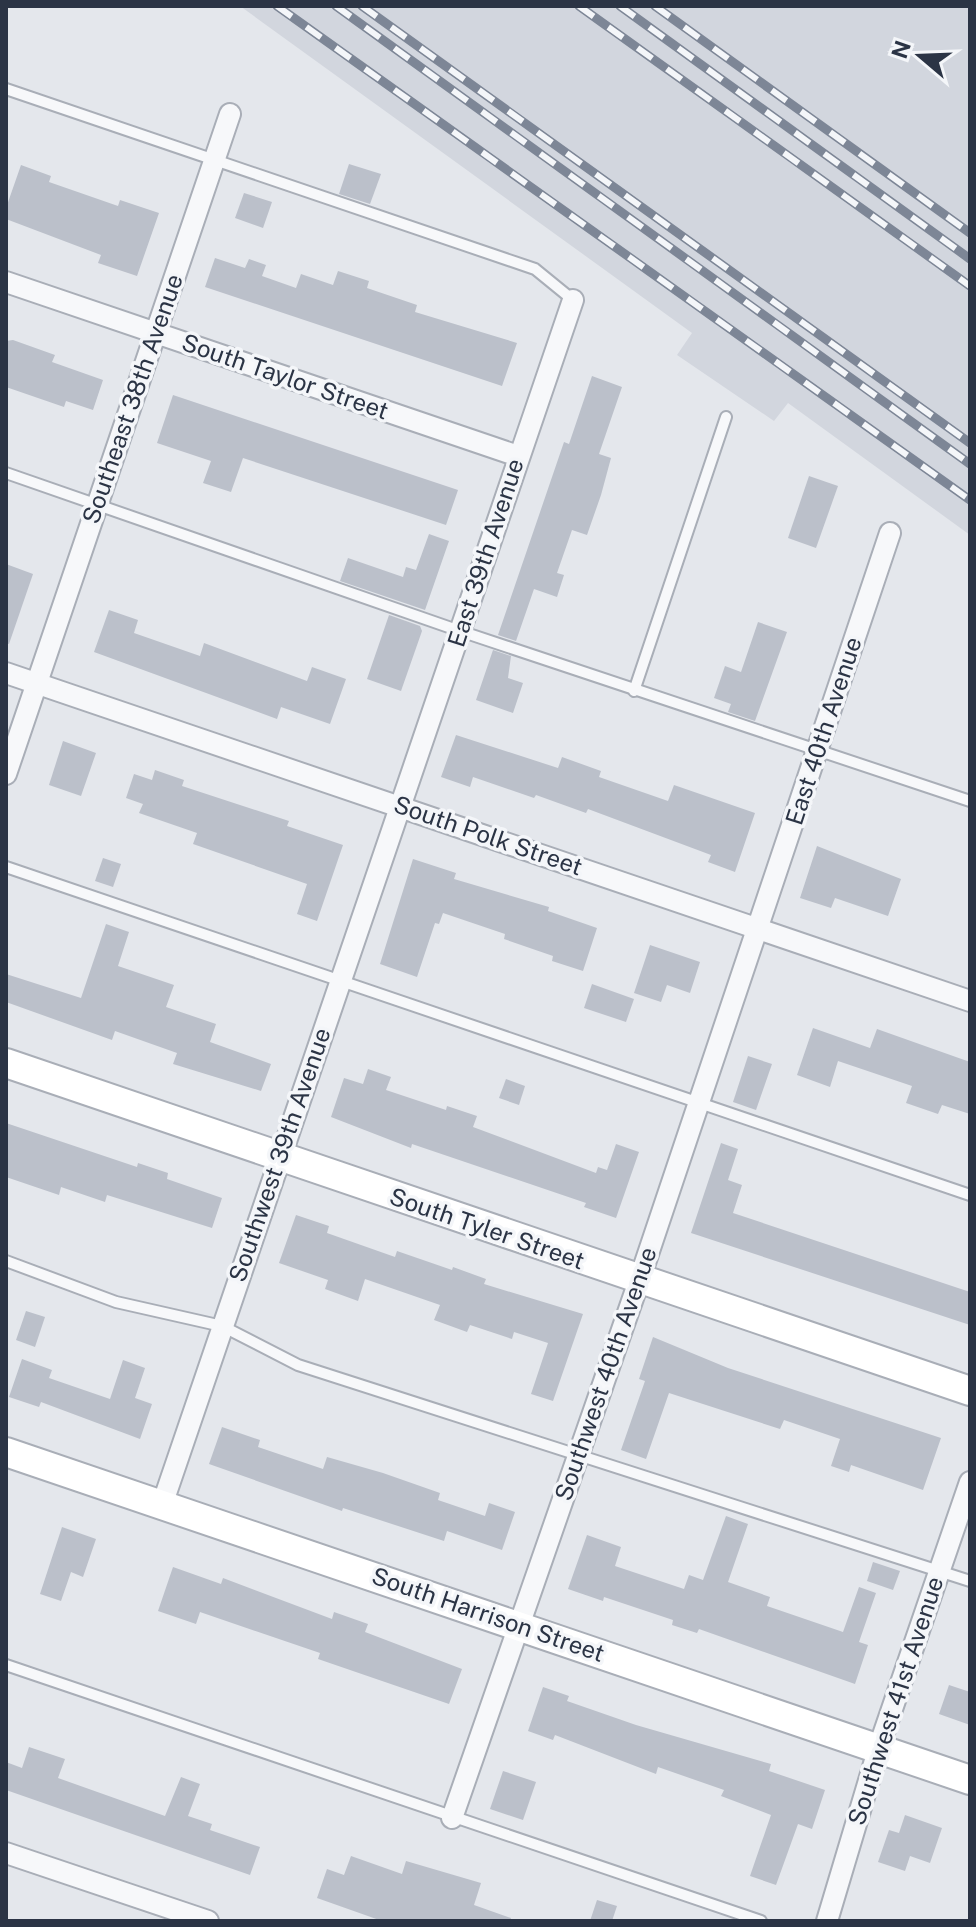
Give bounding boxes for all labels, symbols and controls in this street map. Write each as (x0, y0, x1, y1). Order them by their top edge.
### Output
north arrow (880, 16, 960, 96)
text: N (886, 37, 916, 62)
street label: Southeast 38th Avenue (76, 270, 188, 527)
street label: South Taylor Street (178, 328, 392, 425)
street label: East 39th Avenue (441, 455, 529, 650)
street label: East 40th Avenue (779, 633, 867, 828)
street label: South Polk Street (390, 790, 586, 880)
street label: Southwest 39th Avenue (222, 1024, 336, 1285)
street label: South Tyler Street (386, 1182, 588, 1275)
street label: Southwest 40th Avenue (548, 1243, 662, 1504)
street label: South Harrison Street (368, 1561, 608, 1667)
street label: Southwest 41st Avenue (842, 1573, 948, 1828)

